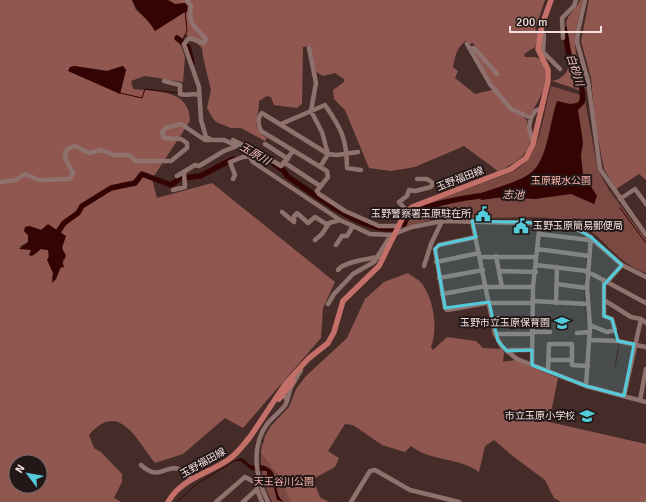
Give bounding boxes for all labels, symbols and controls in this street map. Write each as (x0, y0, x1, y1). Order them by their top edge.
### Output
scale bar (510, 8, 601, 34)
text: 200 m (516, 15, 548, 30)
water label: 白砂川 (564, 52, 587, 89)
water label: 玉原川 (237, 140, 273, 168)
street label: 玉野福田線 (435, 164, 485, 194)
park label: 玉原親水公園 (531, 175, 591, 187)
water label: 志池 (502, 188, 525, 202)
public building icon: 玉野警察署玉原駐在所 (474, 205, 492, 223)
place label: 玉野警察署玉原駐在所 (371, 208, 471, 220)
public building icon: 玉野玉原簡易郵便局 (512, 217, 530, 235)
place label: 玉野玉原簡易郵便局 (533, 220, 623, 232)
school or university icon: 玉野市立玉原保育園 (553, 314, 571, 332)
place label: 玉野市立玉原保育園 (460, 317, 550, 329)
school or university icon: 市立玉原小学校 (578, 407, 596, 425)
place label: 市立玉原小学校 (505, 410, 575, 422)
street label: 玉野福田線 (178, 446, 228, 480)
north arrow (8, 454, 48, 494)
text: N (12, 462, 27, 476)
park label: 天王谷川公園 (254, 476, 314, 488)

